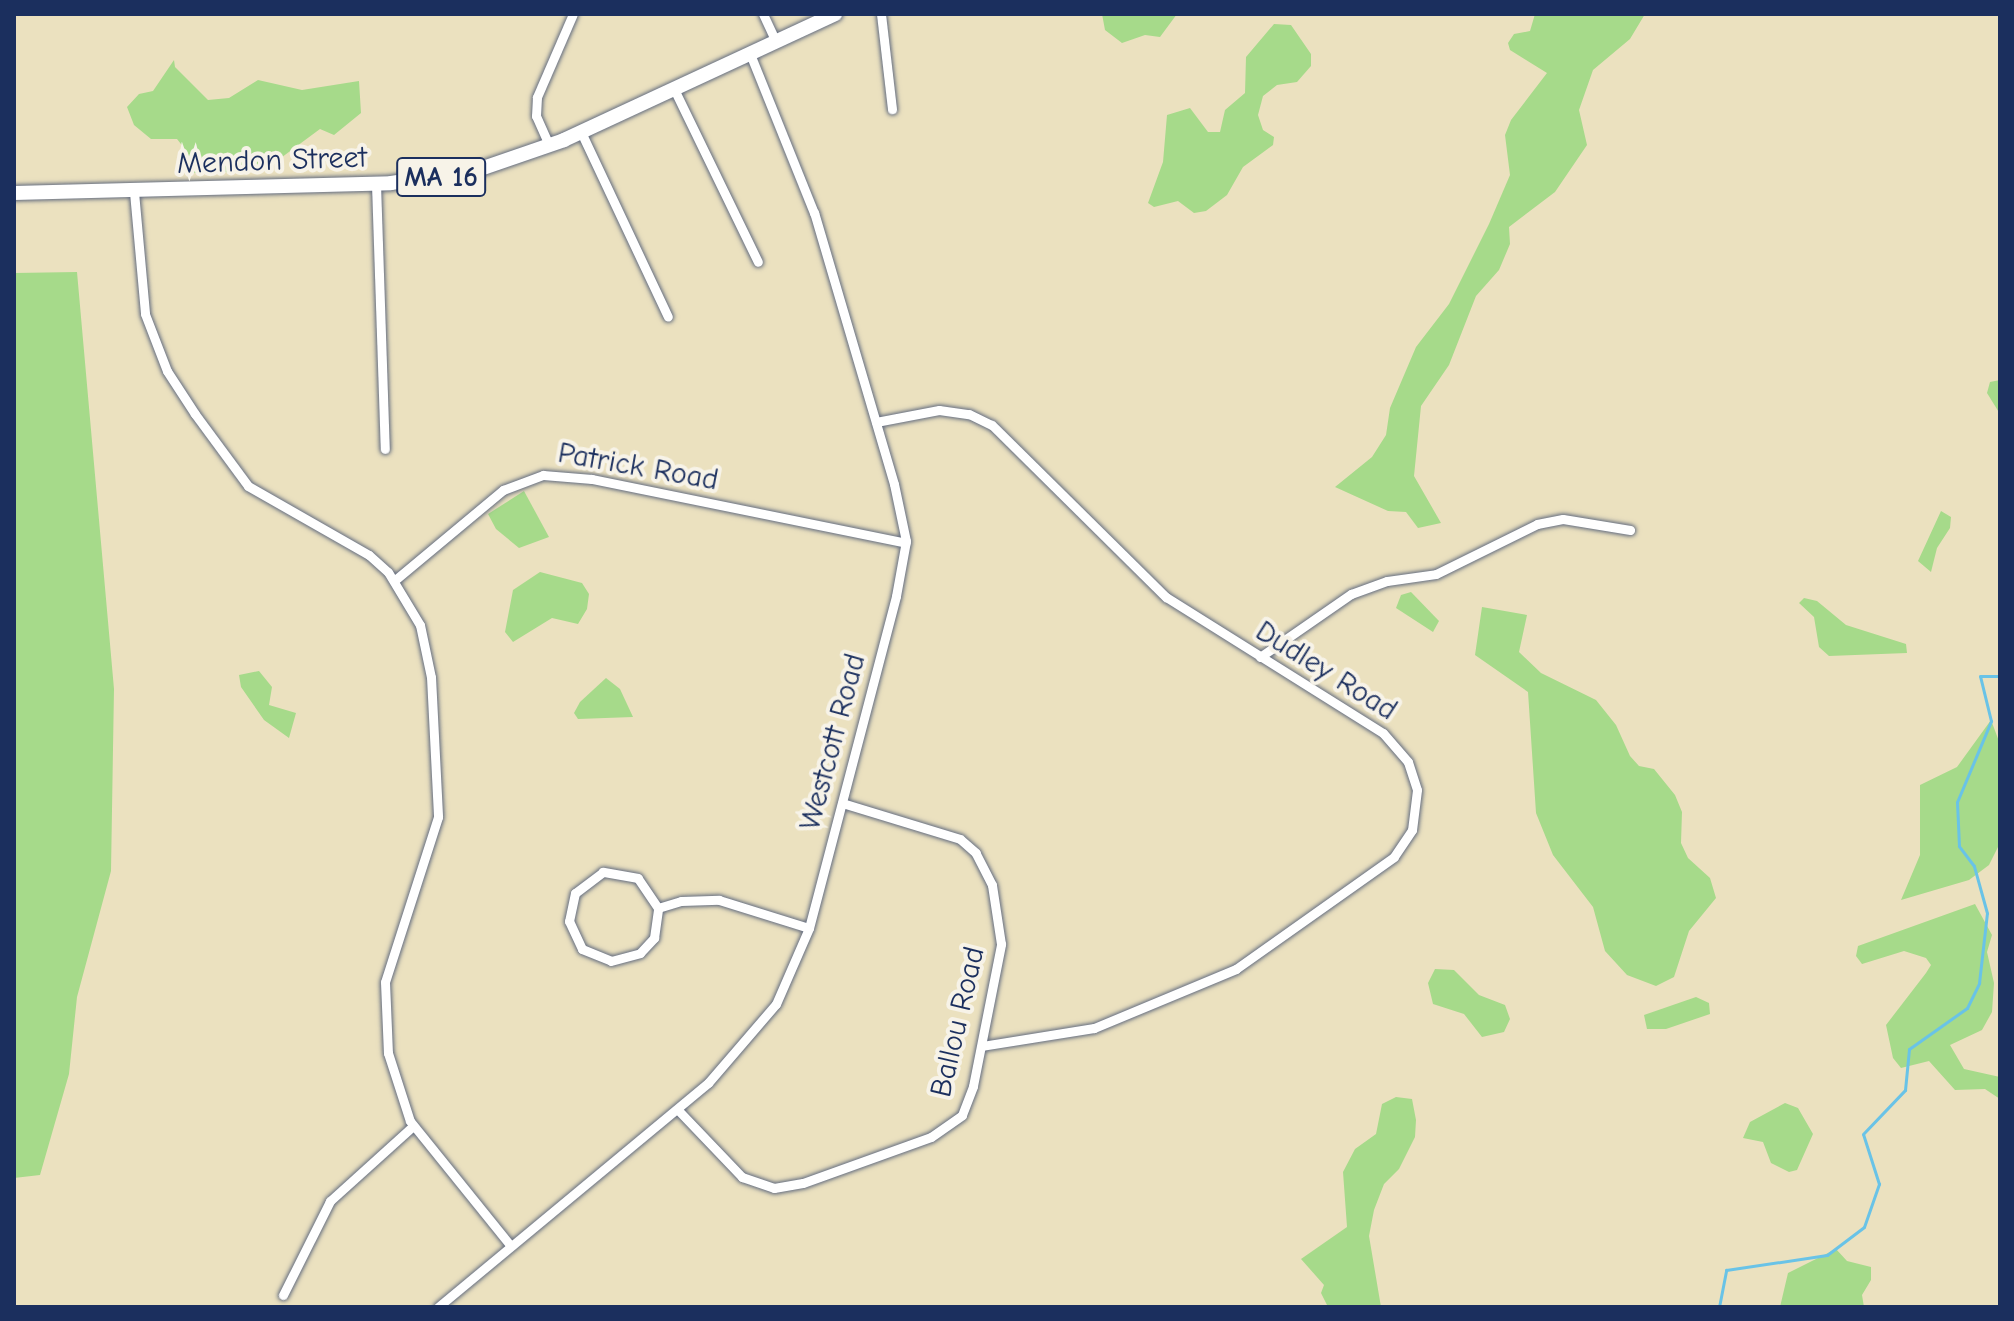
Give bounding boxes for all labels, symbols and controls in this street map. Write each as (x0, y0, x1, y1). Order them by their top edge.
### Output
street label: Mendon Street (176, 140, 368, 182)
road number: MA 16 (395, 153, 487, 201)
street label: Patrick Road (555, 435, 721, 499)
street label: Dudley Road (1249, 613, 1403, 729)
street label: Westcott Road (792, 650, 874, 834)
street label: Ballou Road (923, 943, 993, 1101)

